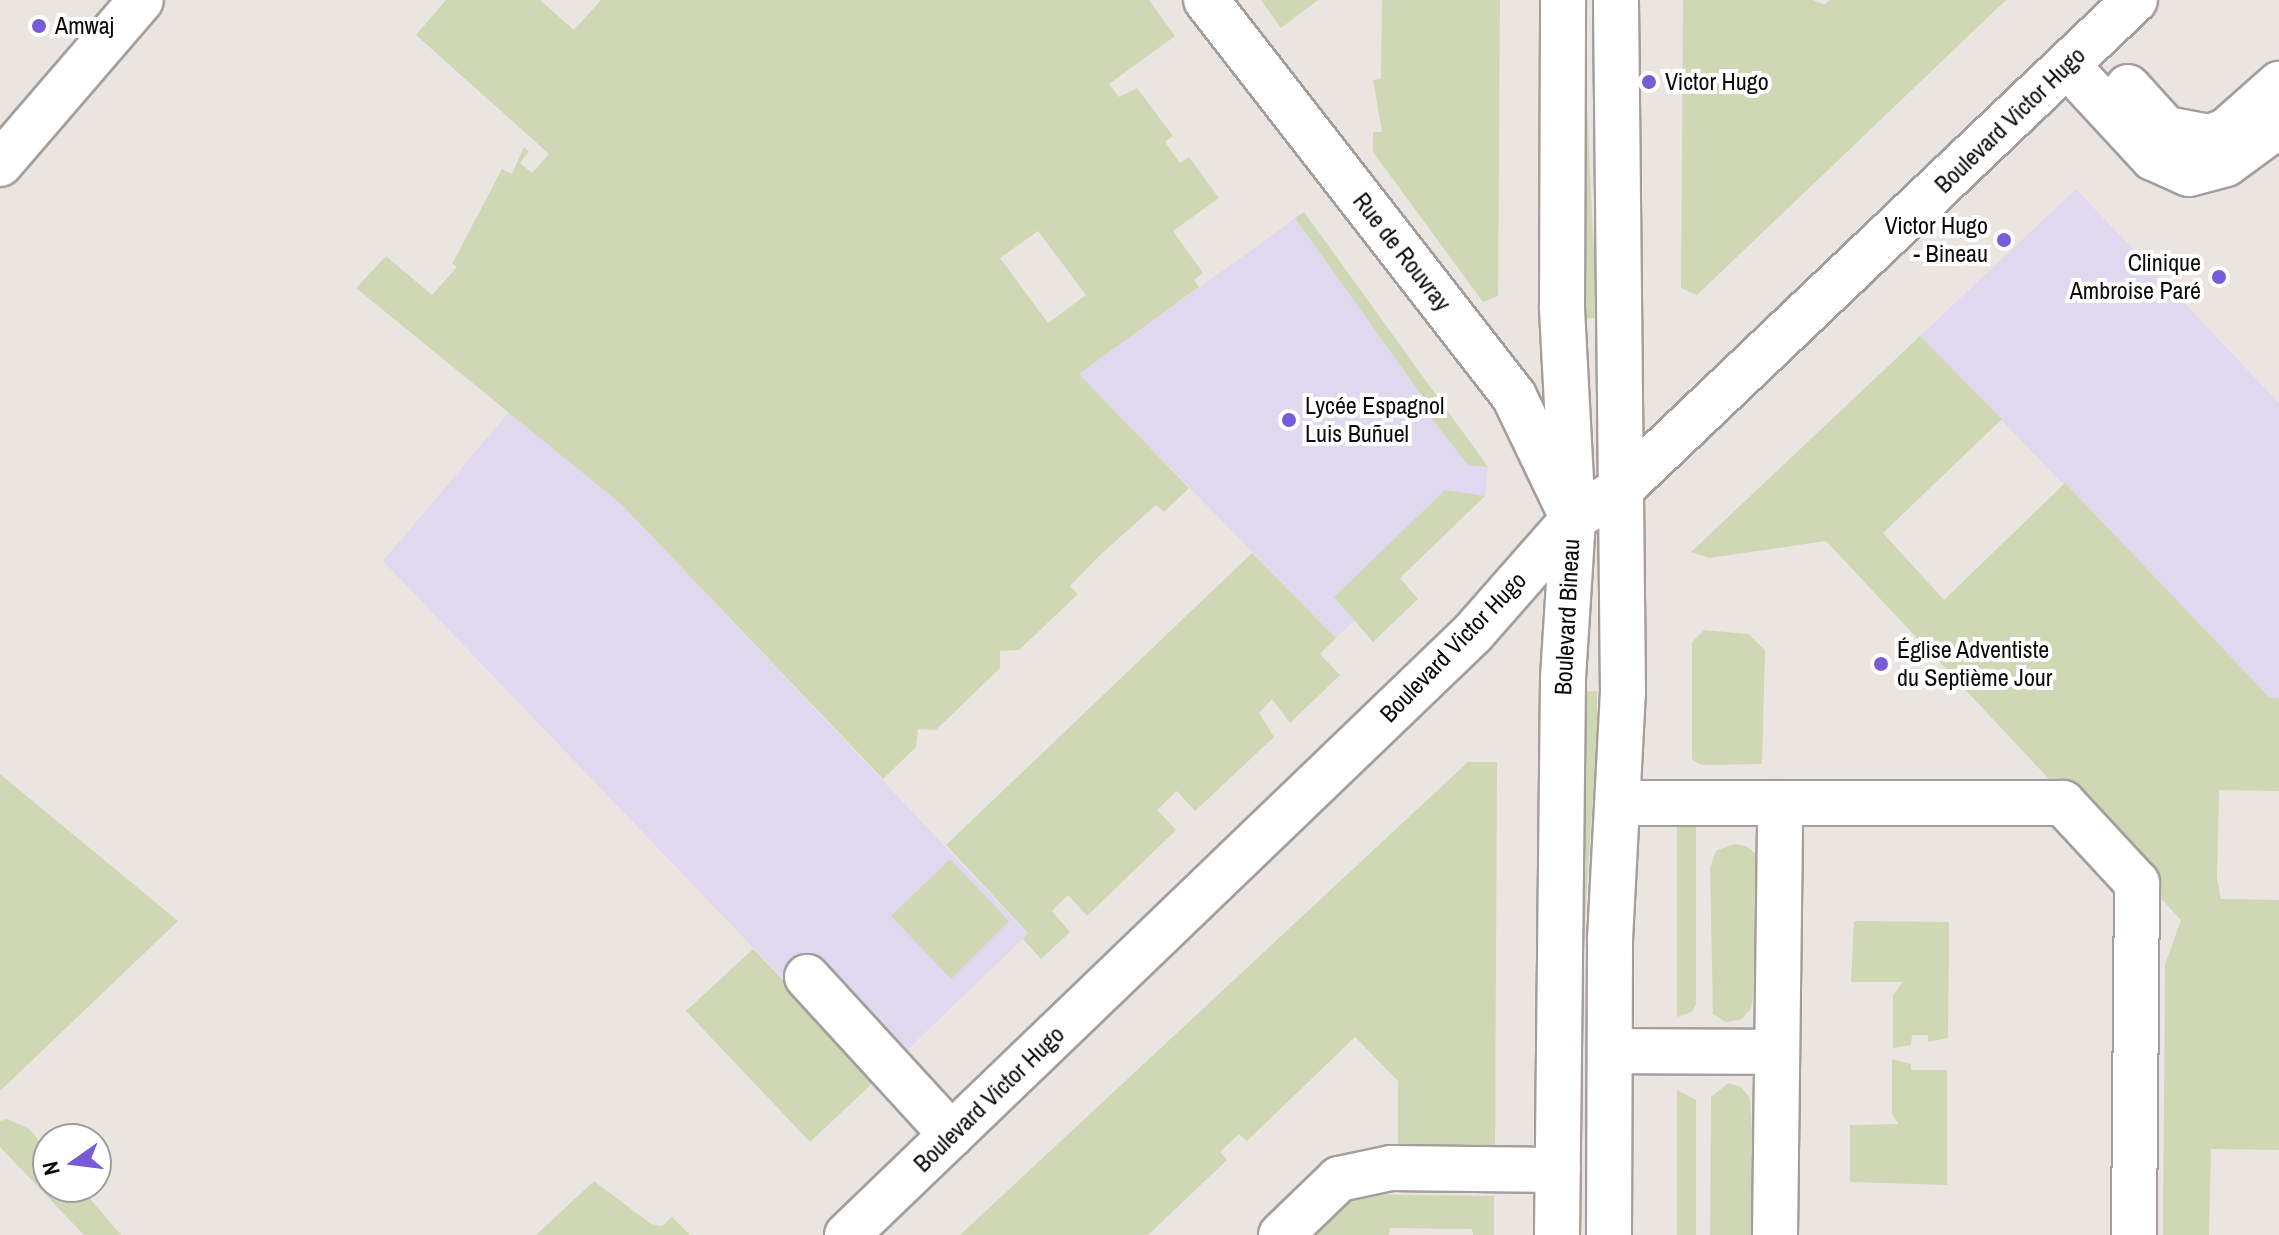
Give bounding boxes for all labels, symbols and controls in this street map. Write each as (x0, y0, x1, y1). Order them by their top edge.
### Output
place label: Amwaj (55, 12, 114, 40)
marker: Amwaj (30, 17, 48, 35)
street label: Boulevard Victor Hugo (1929, 41, 2091, 199)
place label: Victor Hugo (1665, 68, 1769, 96)
marker: Victor Hugo (1640, 73, 1658, 91)
street label: Rue de Rouvray (1347, 187, 1457, 317)
place label: Victor Hugo - Bineau (1884, 212, 1988, 268)
marker: Victor Hugo - Bineau (1995, 231, 2013, 249)
place label: Clinique Ambroise Paré (2070, 249, 2201, 305)
marker: Clinique Ambroise Paré (2208, 266, 2230, 288)
place label: Lycée Espagnol Luis Buñuel (1305, 392, 1444, 448)
marker: Lycée Espagnol Luis Buñuel (1280, 411, 1298, 429)
street label: Boulevard Bineau (1549, 538, 1585, 696)
street label: Boulevard Victor Hugo (1374, 566, 1532, 728)
place label: Église Adventiste du Septième Jour (1897, 636, 2052, 692)
marker: Église Adventiste du Septième Jour (1872, 655, 1890, 673)
street label: Boulevard Victor Hugo (908, 1020, 1070, 1178)
north arrow (32, 1123, 112, 1203)
text: N (35, 1158, 67, 1178)

